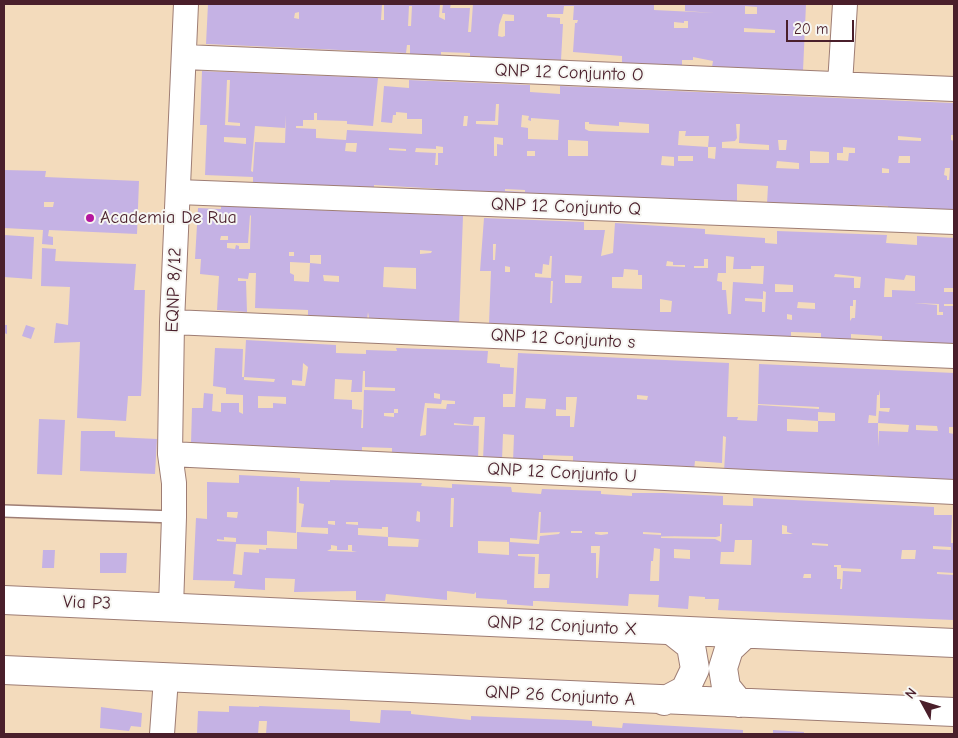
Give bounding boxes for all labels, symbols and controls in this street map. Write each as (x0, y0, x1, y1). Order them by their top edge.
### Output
scale bar (788, 10, 856, 42)
text: 20 m (794, 20, 828, 38)
street label: QNP 12 Conjunto O (494, 60, 644, 86)
street label: QNP 12 Conjunto Q (491, 194, 641, 220)
place label: Academia De Rua (100, 207, 237, 229)
marker: Academia De Rua (84, 212, 96, 224)
street label: EQNP 8/12 (162, 247, 186, 333)
street label: QNP 12 Conjunto s (490, 324, 636, 354)
street label: QNP 12 Conjunto U (487, 458, 637, 488)
street label: Via P3 (63, 591, 111, 615)
street label: QNP 12 Conjunto X (487, 611, 637, 641)
north arrow (898, 678, 948, 728)
street label: QNP 26 Conjunto A (484, 681, 636, 711)
text: N (901, 684, 920, 702)

